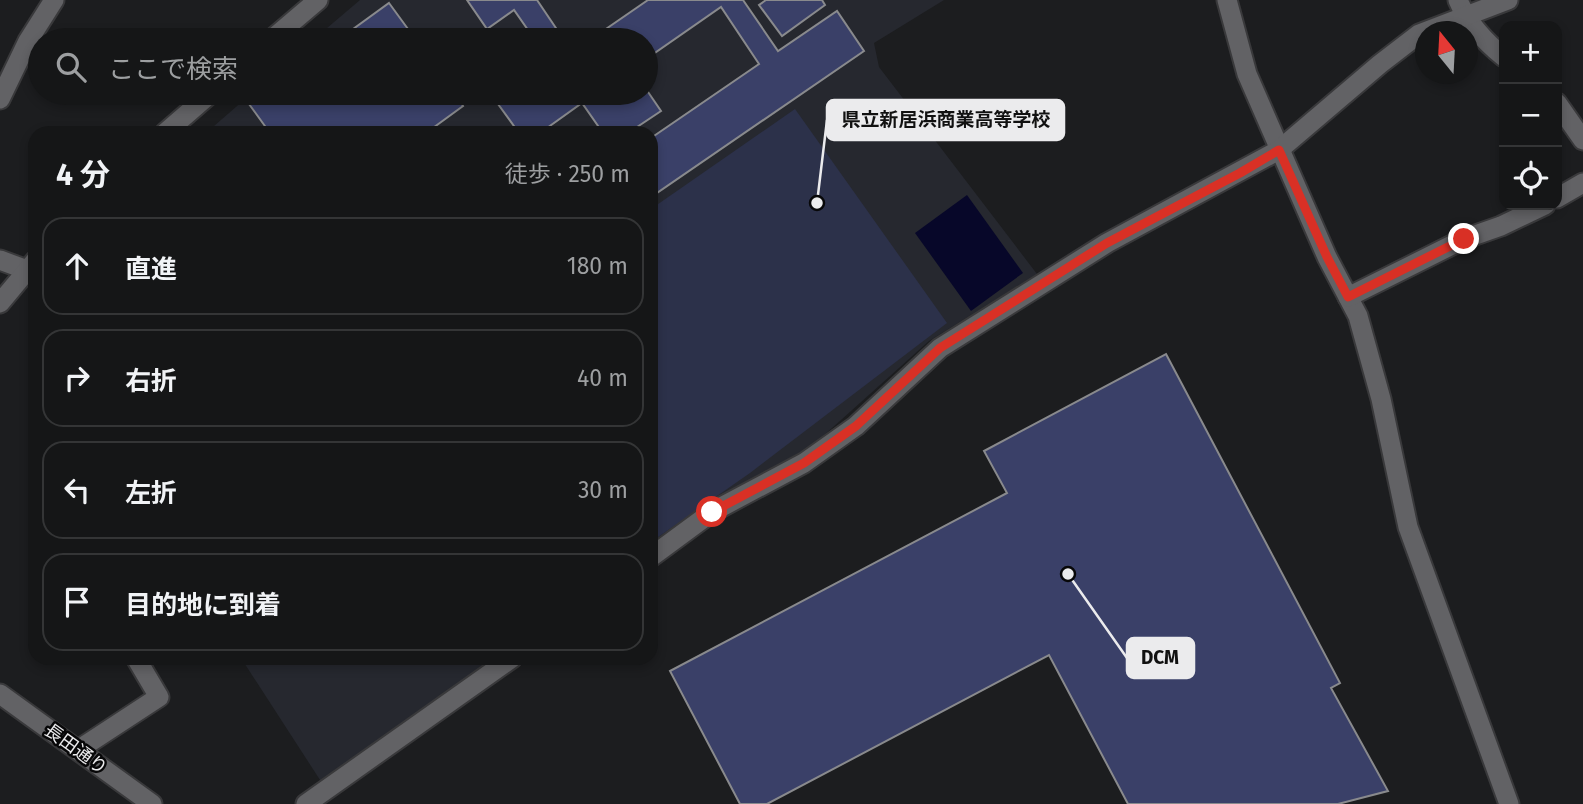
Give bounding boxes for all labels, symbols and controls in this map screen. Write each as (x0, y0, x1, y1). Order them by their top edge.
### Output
north arrow (1415, 21, 1478, 84)
map controls (1499, 21, 1562, 210)
button: + (1499, 21, 1562, 84)
search box (28, 28, 658, 105)
icon: search (52, 48, 90, 86)
text: ここで検索 (108, 54, 238, 85)
button: − (1499, 84, 1562, 147)
callout: 県立新居浜商業高等学校 (827, 100, 1064, 140)
text: 県立新居浜商業高等学校 (841, 108, 1051, 131)
button: locate (1499, 147, 1562, 210)
text: 4 分 (56, 157, 110, 193)
text: 徒歩 · 250 m (505, 160, 630, 188)
route end (1448, 223, 1479, 254)
icon: ahead (58, 247, 96, 285)
text: 180 m (567, 252, 628, 280)
text: 直進 (125, 254, 177, 285)
icon: right (58, 359, 96, 397)
text: 40 m (577, 364, 628, 392)
text: 右折 (125, 366, 177, 397)
icon: left (58, 471, 96, 509)
text: 30 m (578, 476, 628, 504)
text: 左折 (125, 478, 177, 509)
route start (696, 496, 727, 527)
icon: arrive (58, 583, 96, 621)
text: 目的地に到着 (125, 590, 281, 621)
callout: DCM (1127, 638, 1194, 678)
text: DCM (1141, 646, 1179, 669)
street label: 長田通り (40, 719, 112, 779)

